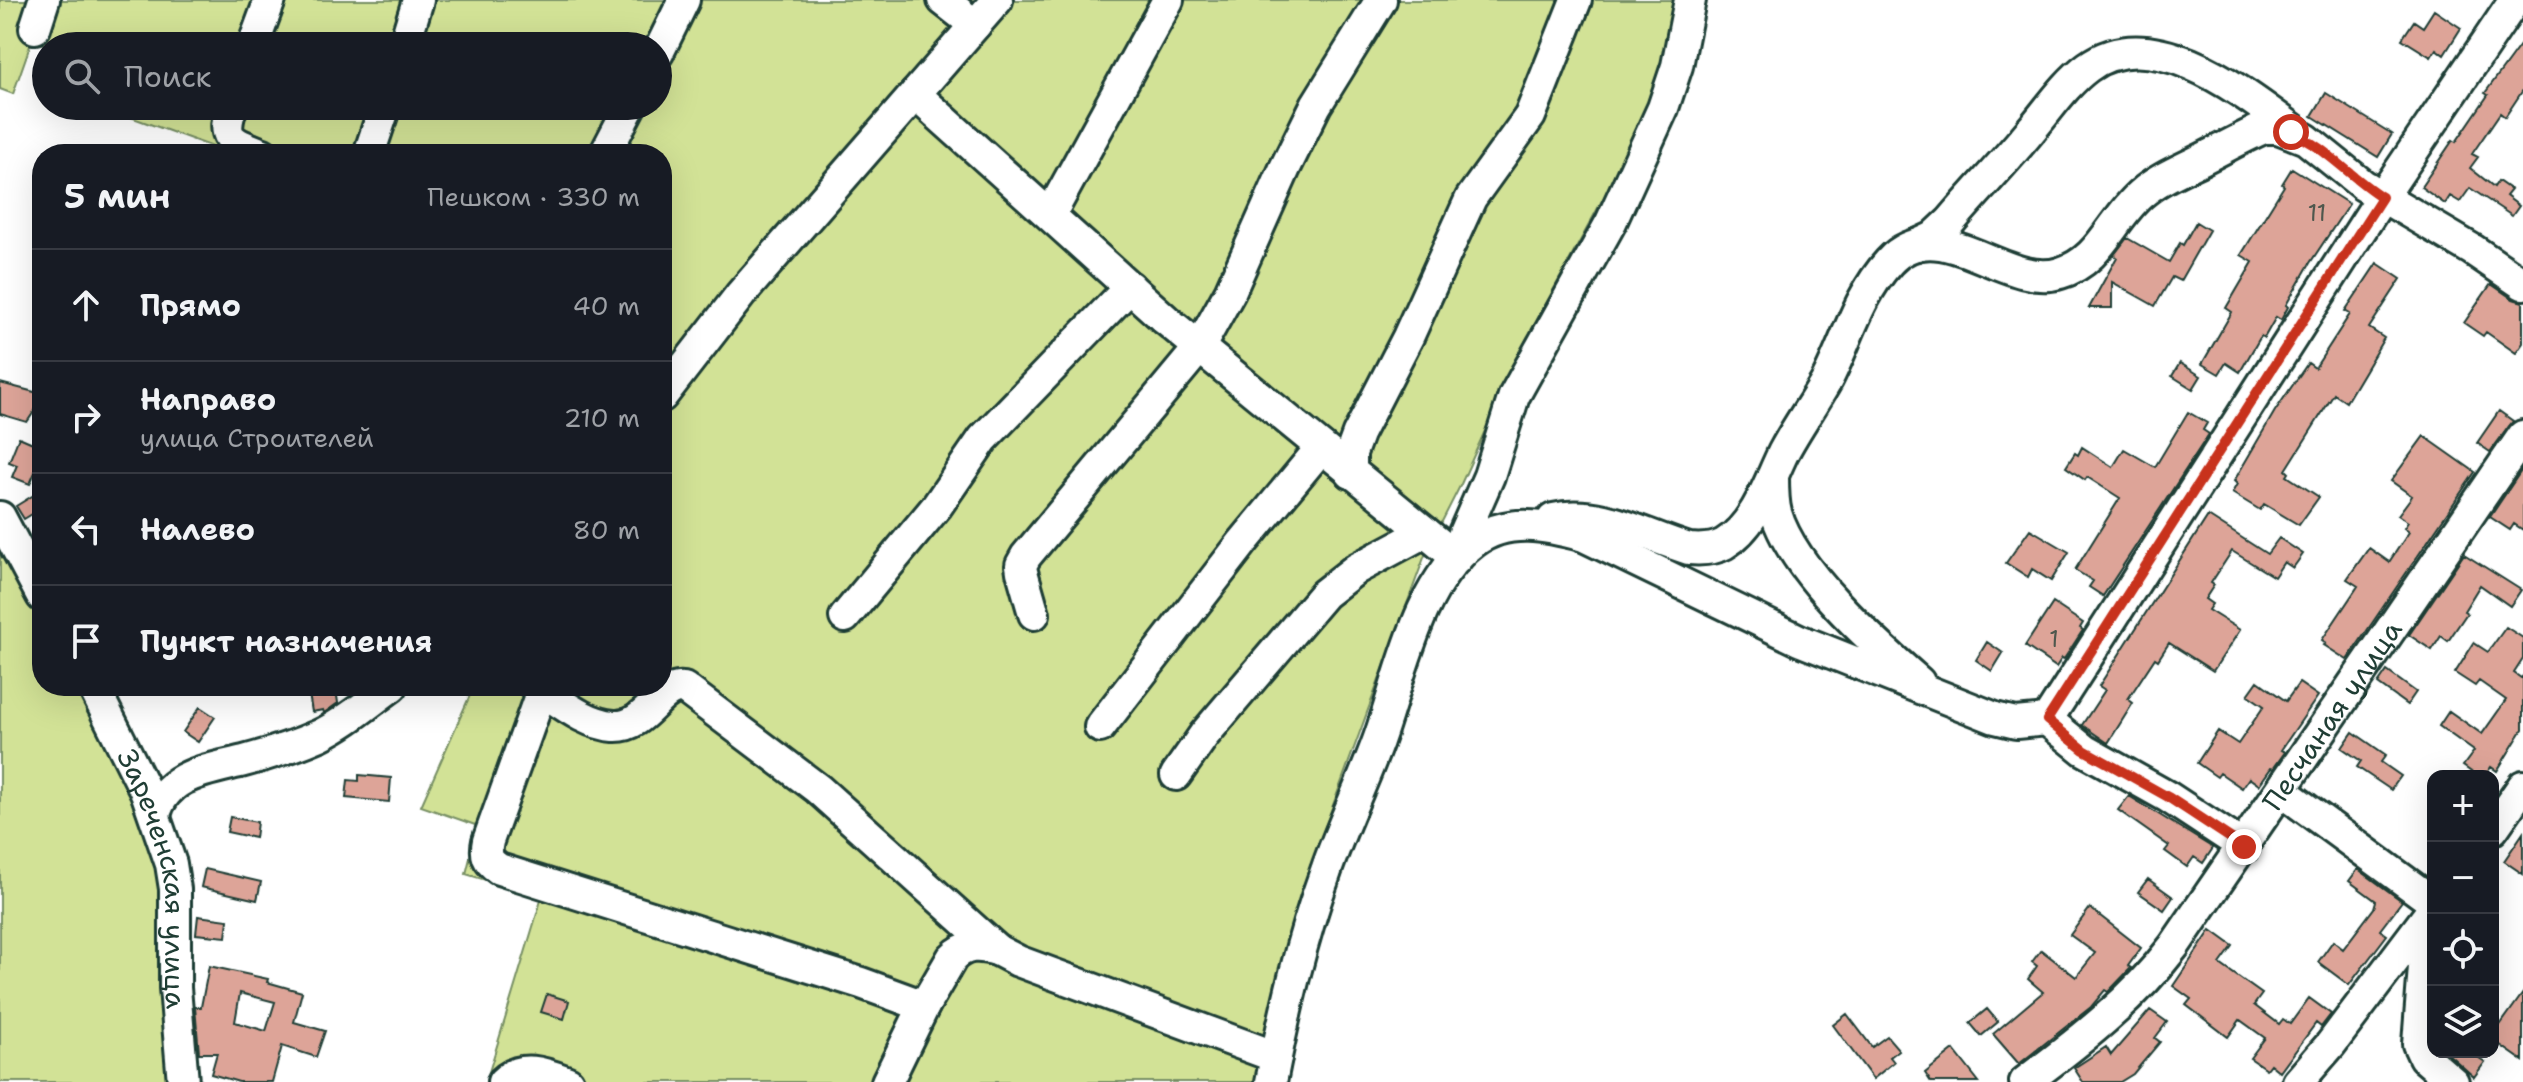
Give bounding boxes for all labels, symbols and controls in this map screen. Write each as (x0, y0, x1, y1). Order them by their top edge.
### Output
search box (32, 32, 672, 120)
icon: search (60, 54, 104, 98)
text: Поиск (124, 56, 212, 97)
route start (2273, 114, 2309, 150)
text: 5 мин (64, 173, 171, 219)
text: Пешком · 330 m (427, 179, 640, 214)
house number: 11 (2307, 197, 2327, 229)
icon: ahead (64, 283, 108, 327)
text: Прямо (140, 285, 241, 326)
text: 40 m (573, 288, 640, 323)
text: Направо (140, 379, 276, 420)
icon: right (64, 395, 108, 439)
text: 210 m (563, 400, 640, 435)
text: улица Строителей (140, 420, 374, 455)
icon: left (64, 507, 108, 551)
text: Налево (140, 509, 255, 550)
text: 80 m (573, 512, 640, 547)
street label: Песчаная улица (2253, 613, 2411, 818)
icon: arrive (64, 619, 108, 663)
text: Пункт назначения (140, 621, 432, 662)
house number: 1 (2049, 623, 2059, 655)
street label: Зареченская улица (108, 742, 196, 1010)
map controls (2427, 770, 2499, 1058)
button: + (2427, 770, 2499, 842)
route end (2226, 829, 2262, 865)
button: − (2427, 842, 2499, 914)
button: locate (2427, 914, 2499, 986)
button: layers (2427, 986, 2499, 1058)

